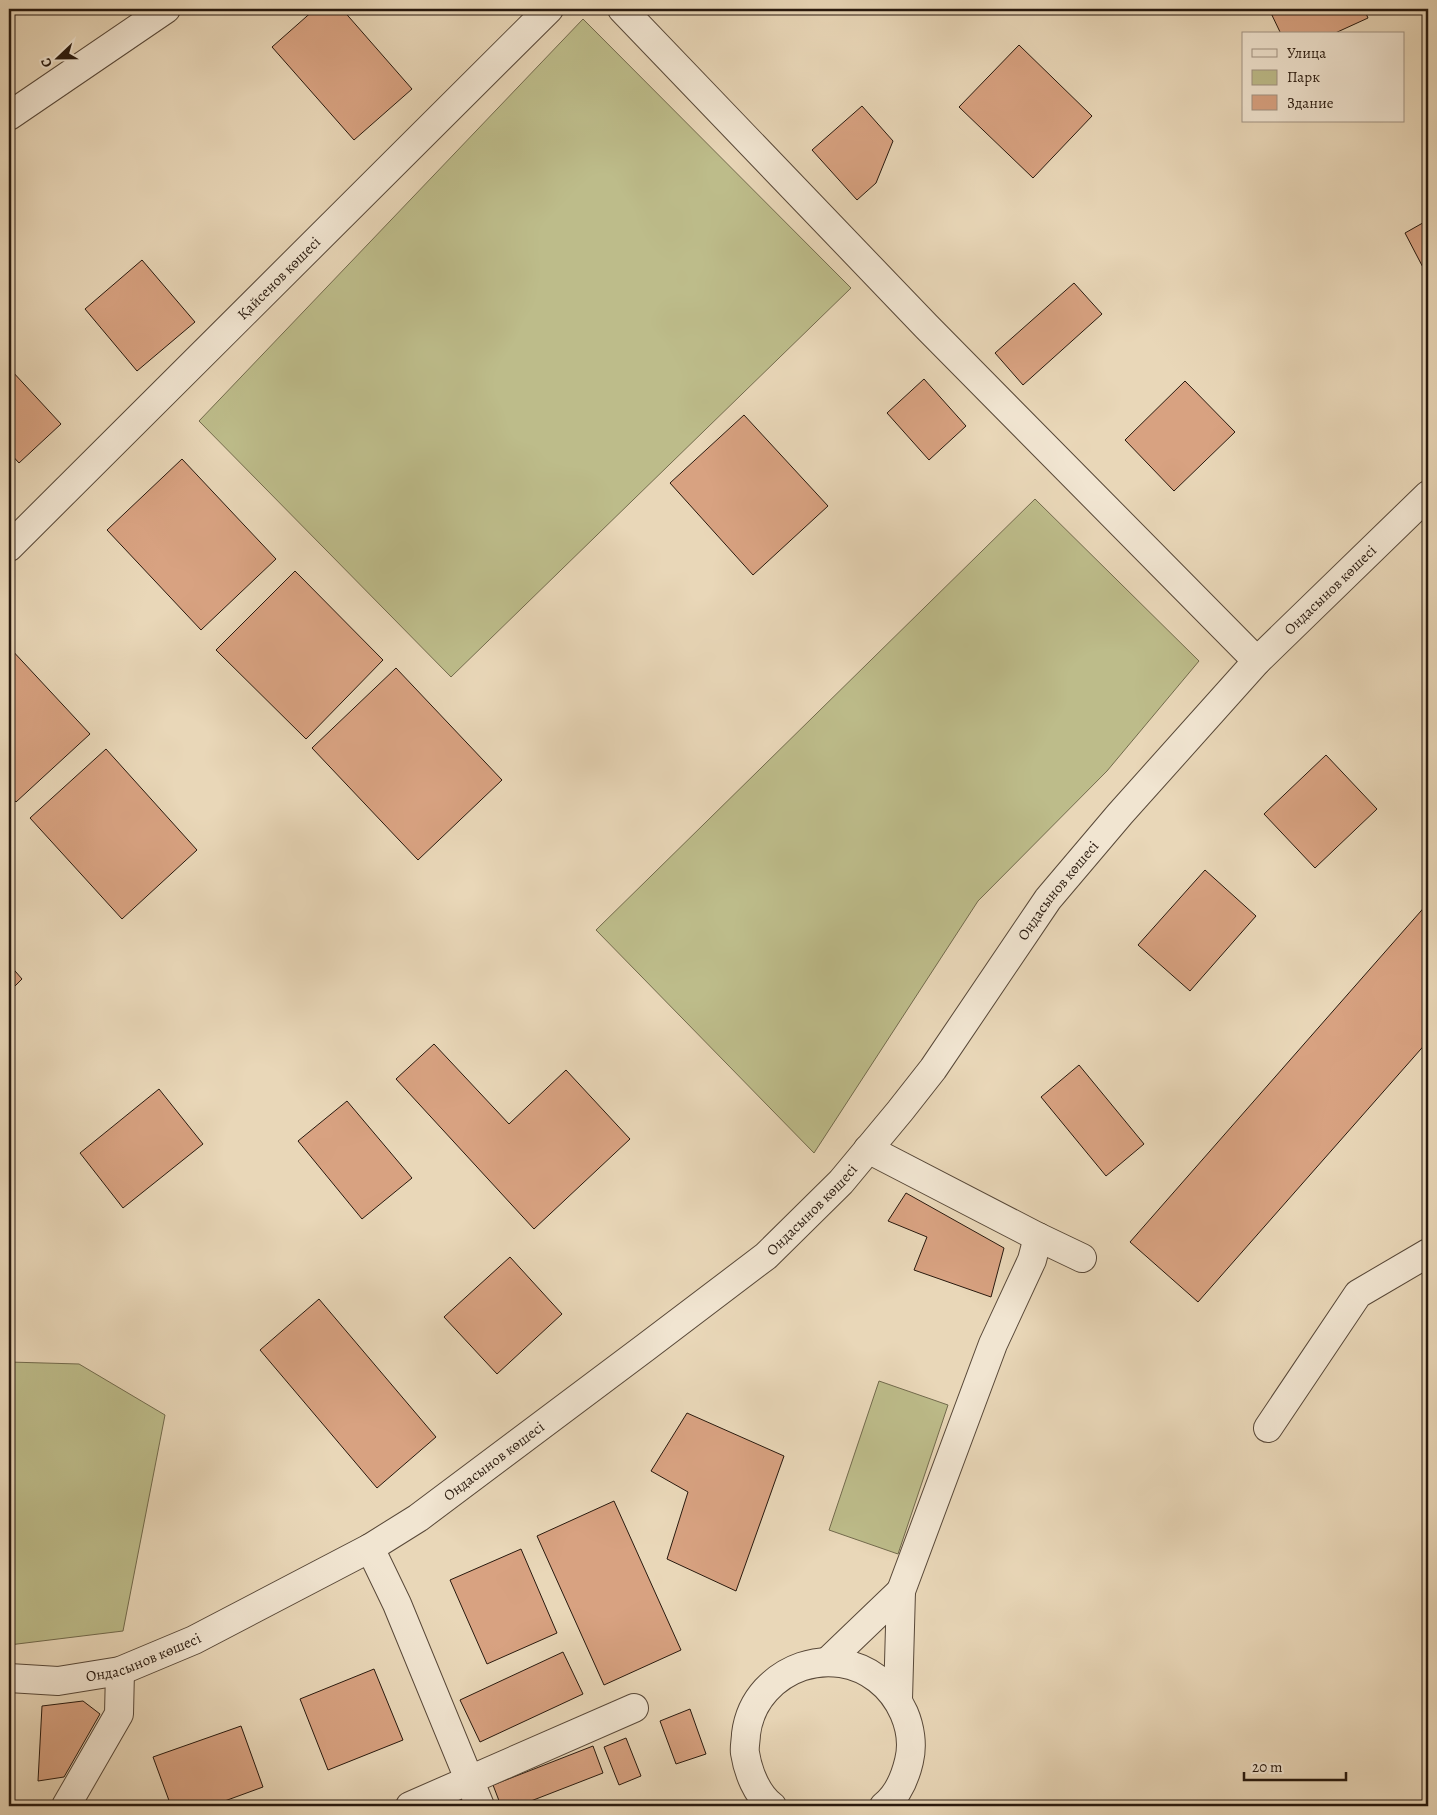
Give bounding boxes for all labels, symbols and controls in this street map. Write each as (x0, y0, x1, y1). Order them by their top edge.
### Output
north arrow (32, 32, 82, 82)
legend (1242, 32, 1404, 122)
text: Улица (1287, 43, 1326, 63)
text: С (36, 55, 57, 70)
text: Парк (1287, 67, 1320, 87)
text: Здание (1287, 93, 1334, 113)
street label: Қайсенов көшесі (233, 232, 325, 324)
street label: Ондасынов көшесі (1280, 541, 1381, 639)
street label: Ондасынов көшесі (1013, 836, 1103, 944)
street label: Ондасынов көшесі (762, 1160, 862, 1260)
street label: Ондасынов көшесі (439, 1417, 548, 1506)
street label: Ондасынов көшесі (84, 1628, 204, 1686)
scale bar (1244, 1750, 1347, 1782)
text: 20 m (1252, 1757, 1283, 1777)

